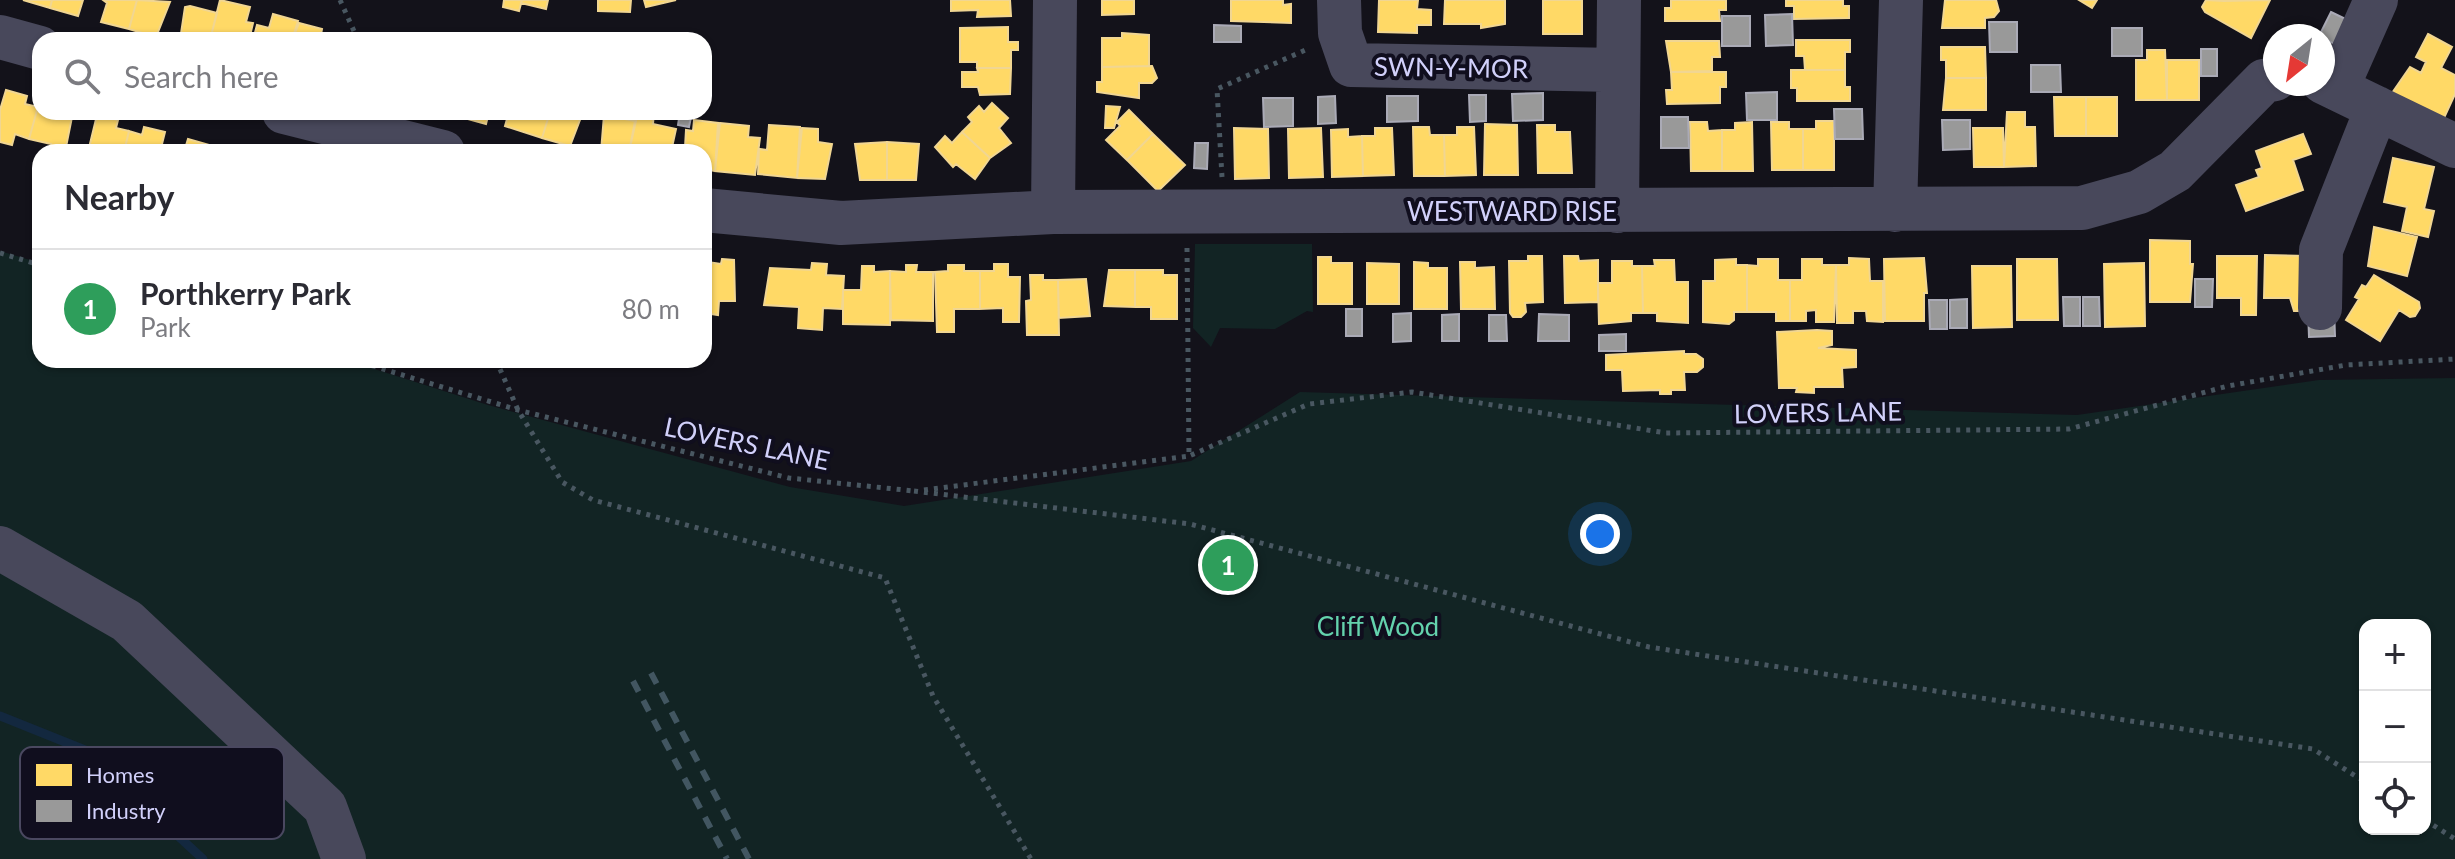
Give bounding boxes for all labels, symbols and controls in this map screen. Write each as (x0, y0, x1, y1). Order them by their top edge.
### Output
north arrow (2263, 24, 2335, 96)
search box (32, 32, 712, 120)
street label: SWN-Y-MOR (1374, 50, 1529, 84)
icon: search (60, 54, 104, 98)
text: Search here (124, 58, 279, 94)
text: Nearby (64, 176, 175, 217)
street label: WESTWARD RISE (1407, 195, 1617, 227)
text: Porthkerry Park (140, 275, 351, 311)
text: 1 (82, 293, 98, 325)
text: 80 m (622, 293, 680, 325)
text: Park (140, 311, 191, 343)
street label: LOVERS LANE (1734, 395, 1902, 429)
street label: LOVERS LANE (661, 410, 833, 476)
your location (1580, 514, 1620, 554)
pin: 1 (1202, 535, 1254, 595)
park label: Cliff Wood (1317, 610, 1439, 642)
map controls (2359, 619, 2431, 835)
button: + (2359, 619, 2431, 691)
button: − (2359, 691, 2431, 763)
legend (20, 747, 284, 839)
text: Homes (86, 761, 154, 788)
button: locate (2359, 763, 2431, 835)
text: Industry (86, 797, 166, 824)

